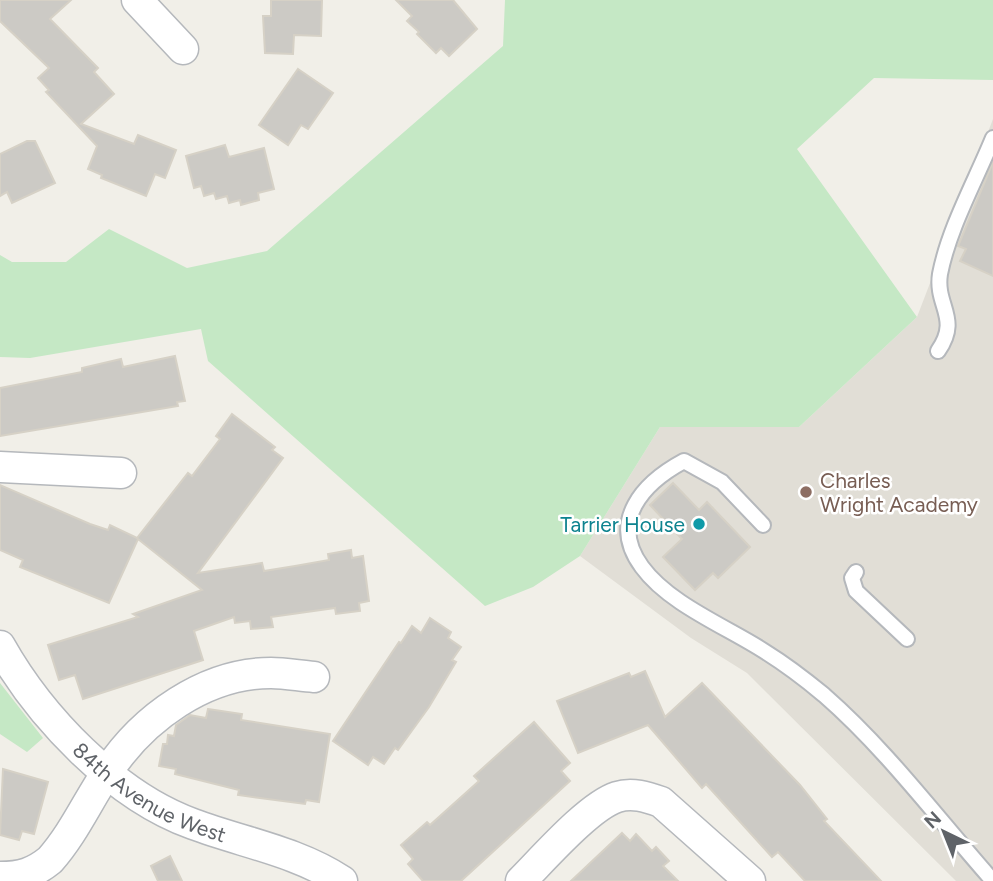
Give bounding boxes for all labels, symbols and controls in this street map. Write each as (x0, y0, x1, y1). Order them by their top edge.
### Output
place label: Charles Wright Academy (820, 468, 978, 517)
marker: Charles Wright Academy (798, 484, 814, 500)
place label: Tarrier House (560, 512, 685, 537)
marker: Tarrier House (691, 516, 707, 532)
street label: 84th Avenue West (68, 737, 229, 847)
north arrow (909, 797, 979, 867)
text: N (920, 807, 946, 833)

